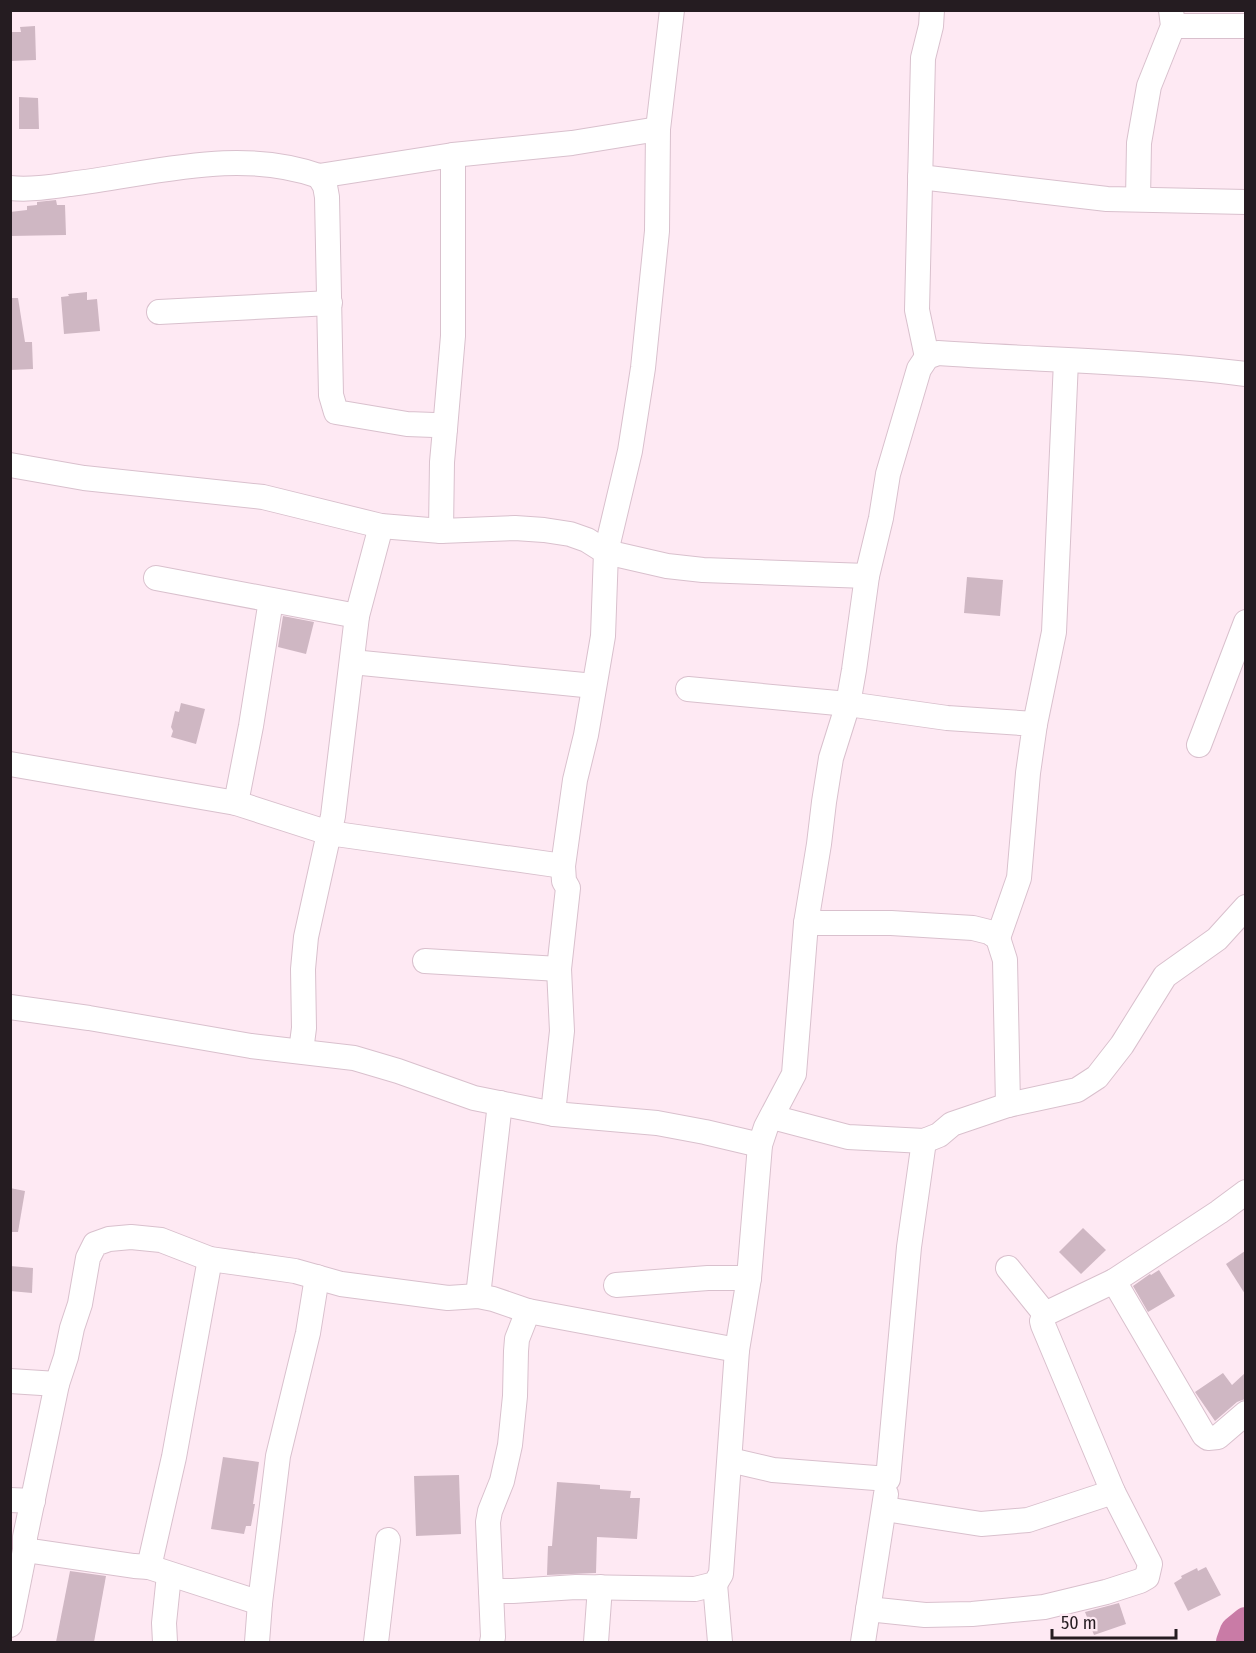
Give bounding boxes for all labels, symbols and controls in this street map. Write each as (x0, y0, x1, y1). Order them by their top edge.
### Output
scale bar (1052, 1602, 1176, 1640)
text: 50 m (1061, 1612, 1097, 1634)

